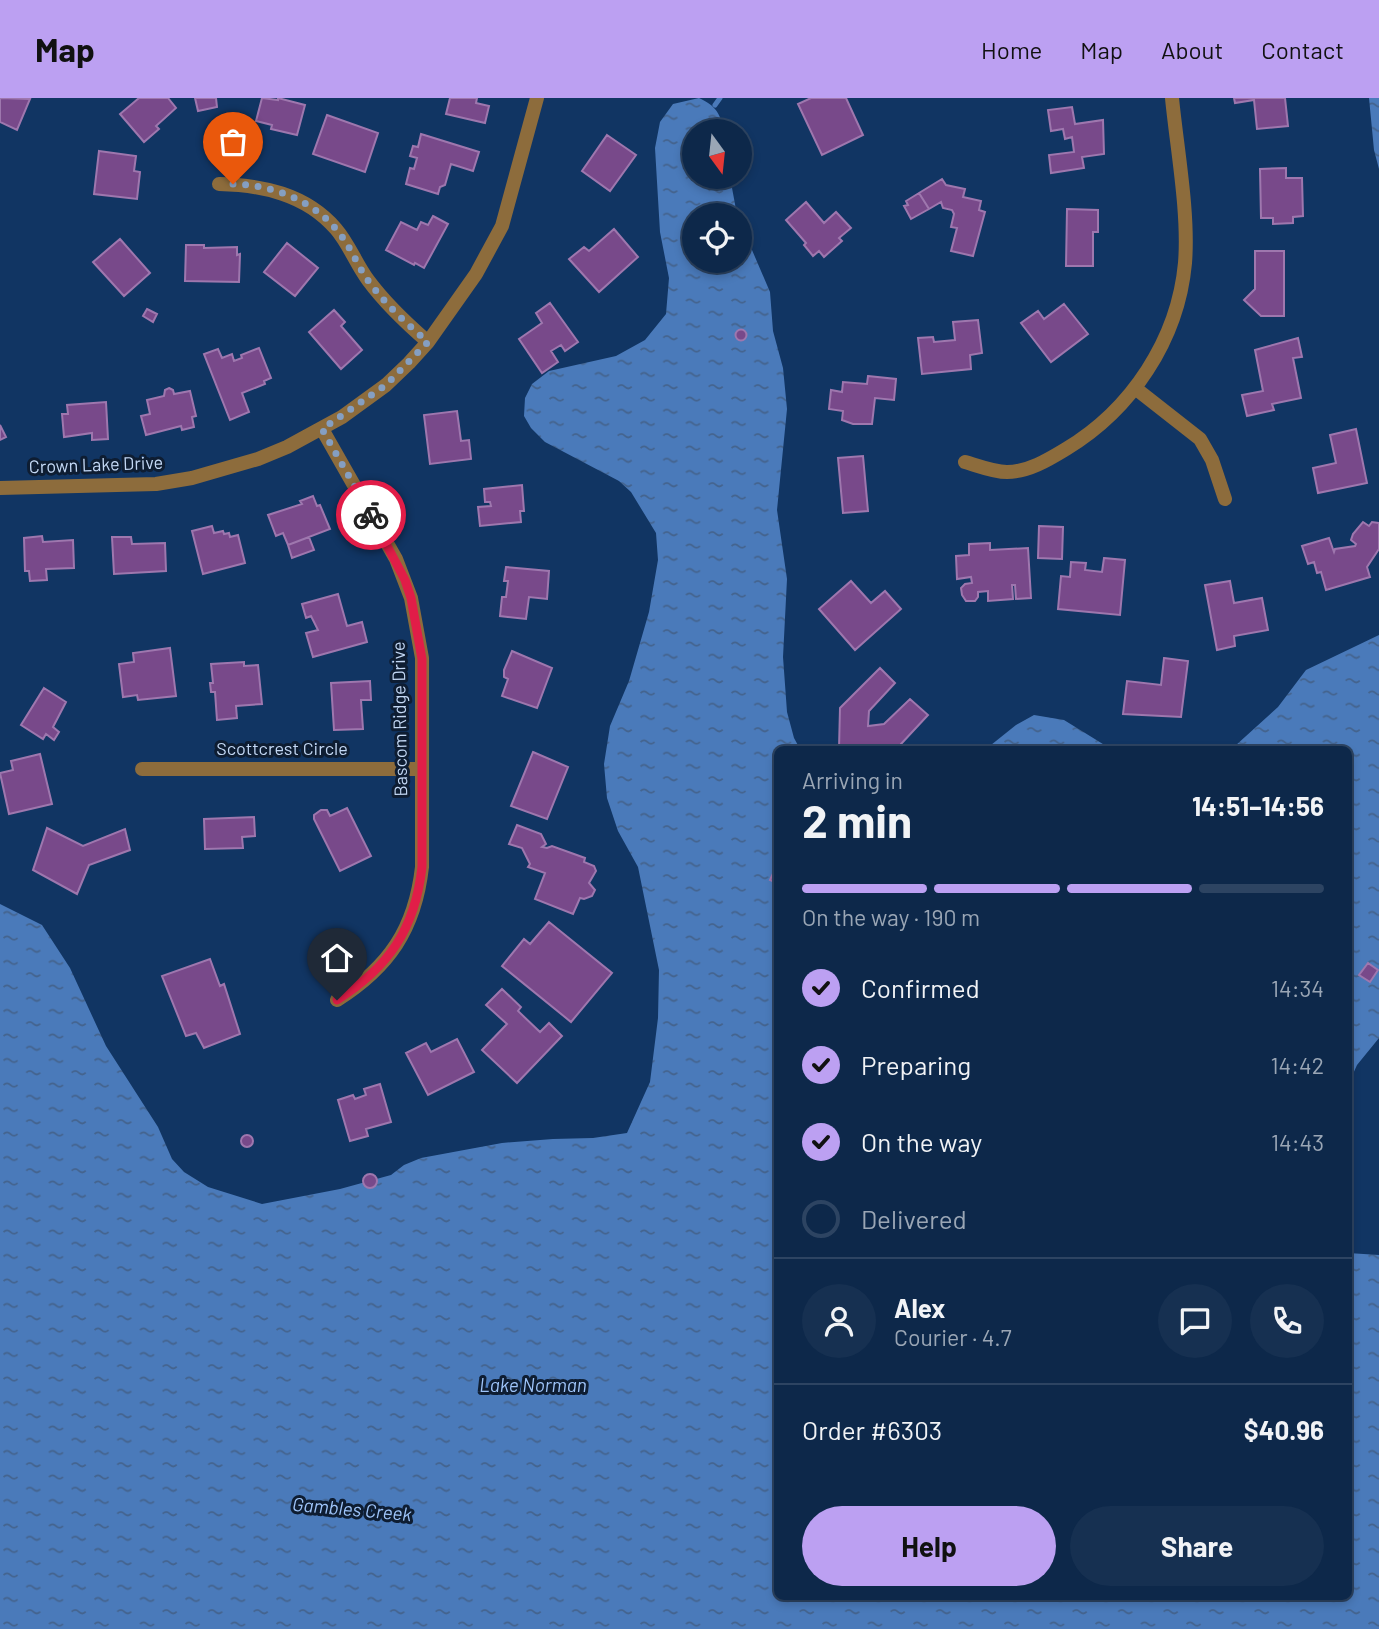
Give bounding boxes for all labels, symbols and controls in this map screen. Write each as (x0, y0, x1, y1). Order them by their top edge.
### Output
text: Map (35, 29, 95, 69)
text: Home (981, 35, 1042, 64)
text: Map (1080, 35, 1123, 64)
text: About (1161, 35, 1223, 64)
text: Contact (1261, 35, 1344, 64)
pin (203, 112, 263, 184)
north arrow (682, 119, 752, 189)
map controls (682, 119, 752, 273)
icon: bag (214, 123, 252, 161)
button: locate (682, 203, 752, 273)
street label: Crown Lake Drive (28, 451, 164, 477)
courier (336, 480, 406, 550)
icon: bike (352, 496, 390, 534)
street label: Bascom Ridge Drive (387, 641, 411, 797)
street label: Scottcrest Circle (216, 737, 348, 759)
text: Arriving in (802, 766, 903, 794)
text: 14:51–14:56 (1192, 790, 1324, 821)
text: 2 min (802, 792, 912, 847)
text: On the way · 190 m (802, 903, 980, 931)
pin (307, 928, 367, 1000)
icon: home (318, 939, 356, 977)
icon: check (802, 969, 840, 1007)
text: Confirmed (861, 972, 980, 1003)
text: 14:34 (1271, 974, 1324, 1002)
icon: check (802, 1046, 840, 1084)
text: Preparing (861, 1049, 971, 1080)
text: 14:42 (1270, 1051, 1324, 1079)
icon: check (802, 1123, 840, 1161)
text: On the way (861, 1126, 982, 1157)
text: 14:43 (1271, 1128, 1324, 1156)
text: Delivered (861, 1203, 967, 1234)
button: person (802, 1284, 876, 1358)
button: chat (1158, 1284, 1232, 1358)
button: phone (1250, 1284, 1324, 1358)
text: Alex (894, 1292, 945, 1323)
text: Courier · 4.7 (894, 1323, 1012, 1351)
water label: Lake Norman (479, 1373, 587, 1396)
text: Order #6303 (802, 1414, 942, 1445)
text: $40.96 (1244, 1414, 1324, 1445)
water label: Gambles Creek (291, 1492, 413, 1525)
button: Help (802, 1506, 1056, 1586)
button: Share (1070, 1506, 1324, 1586)

